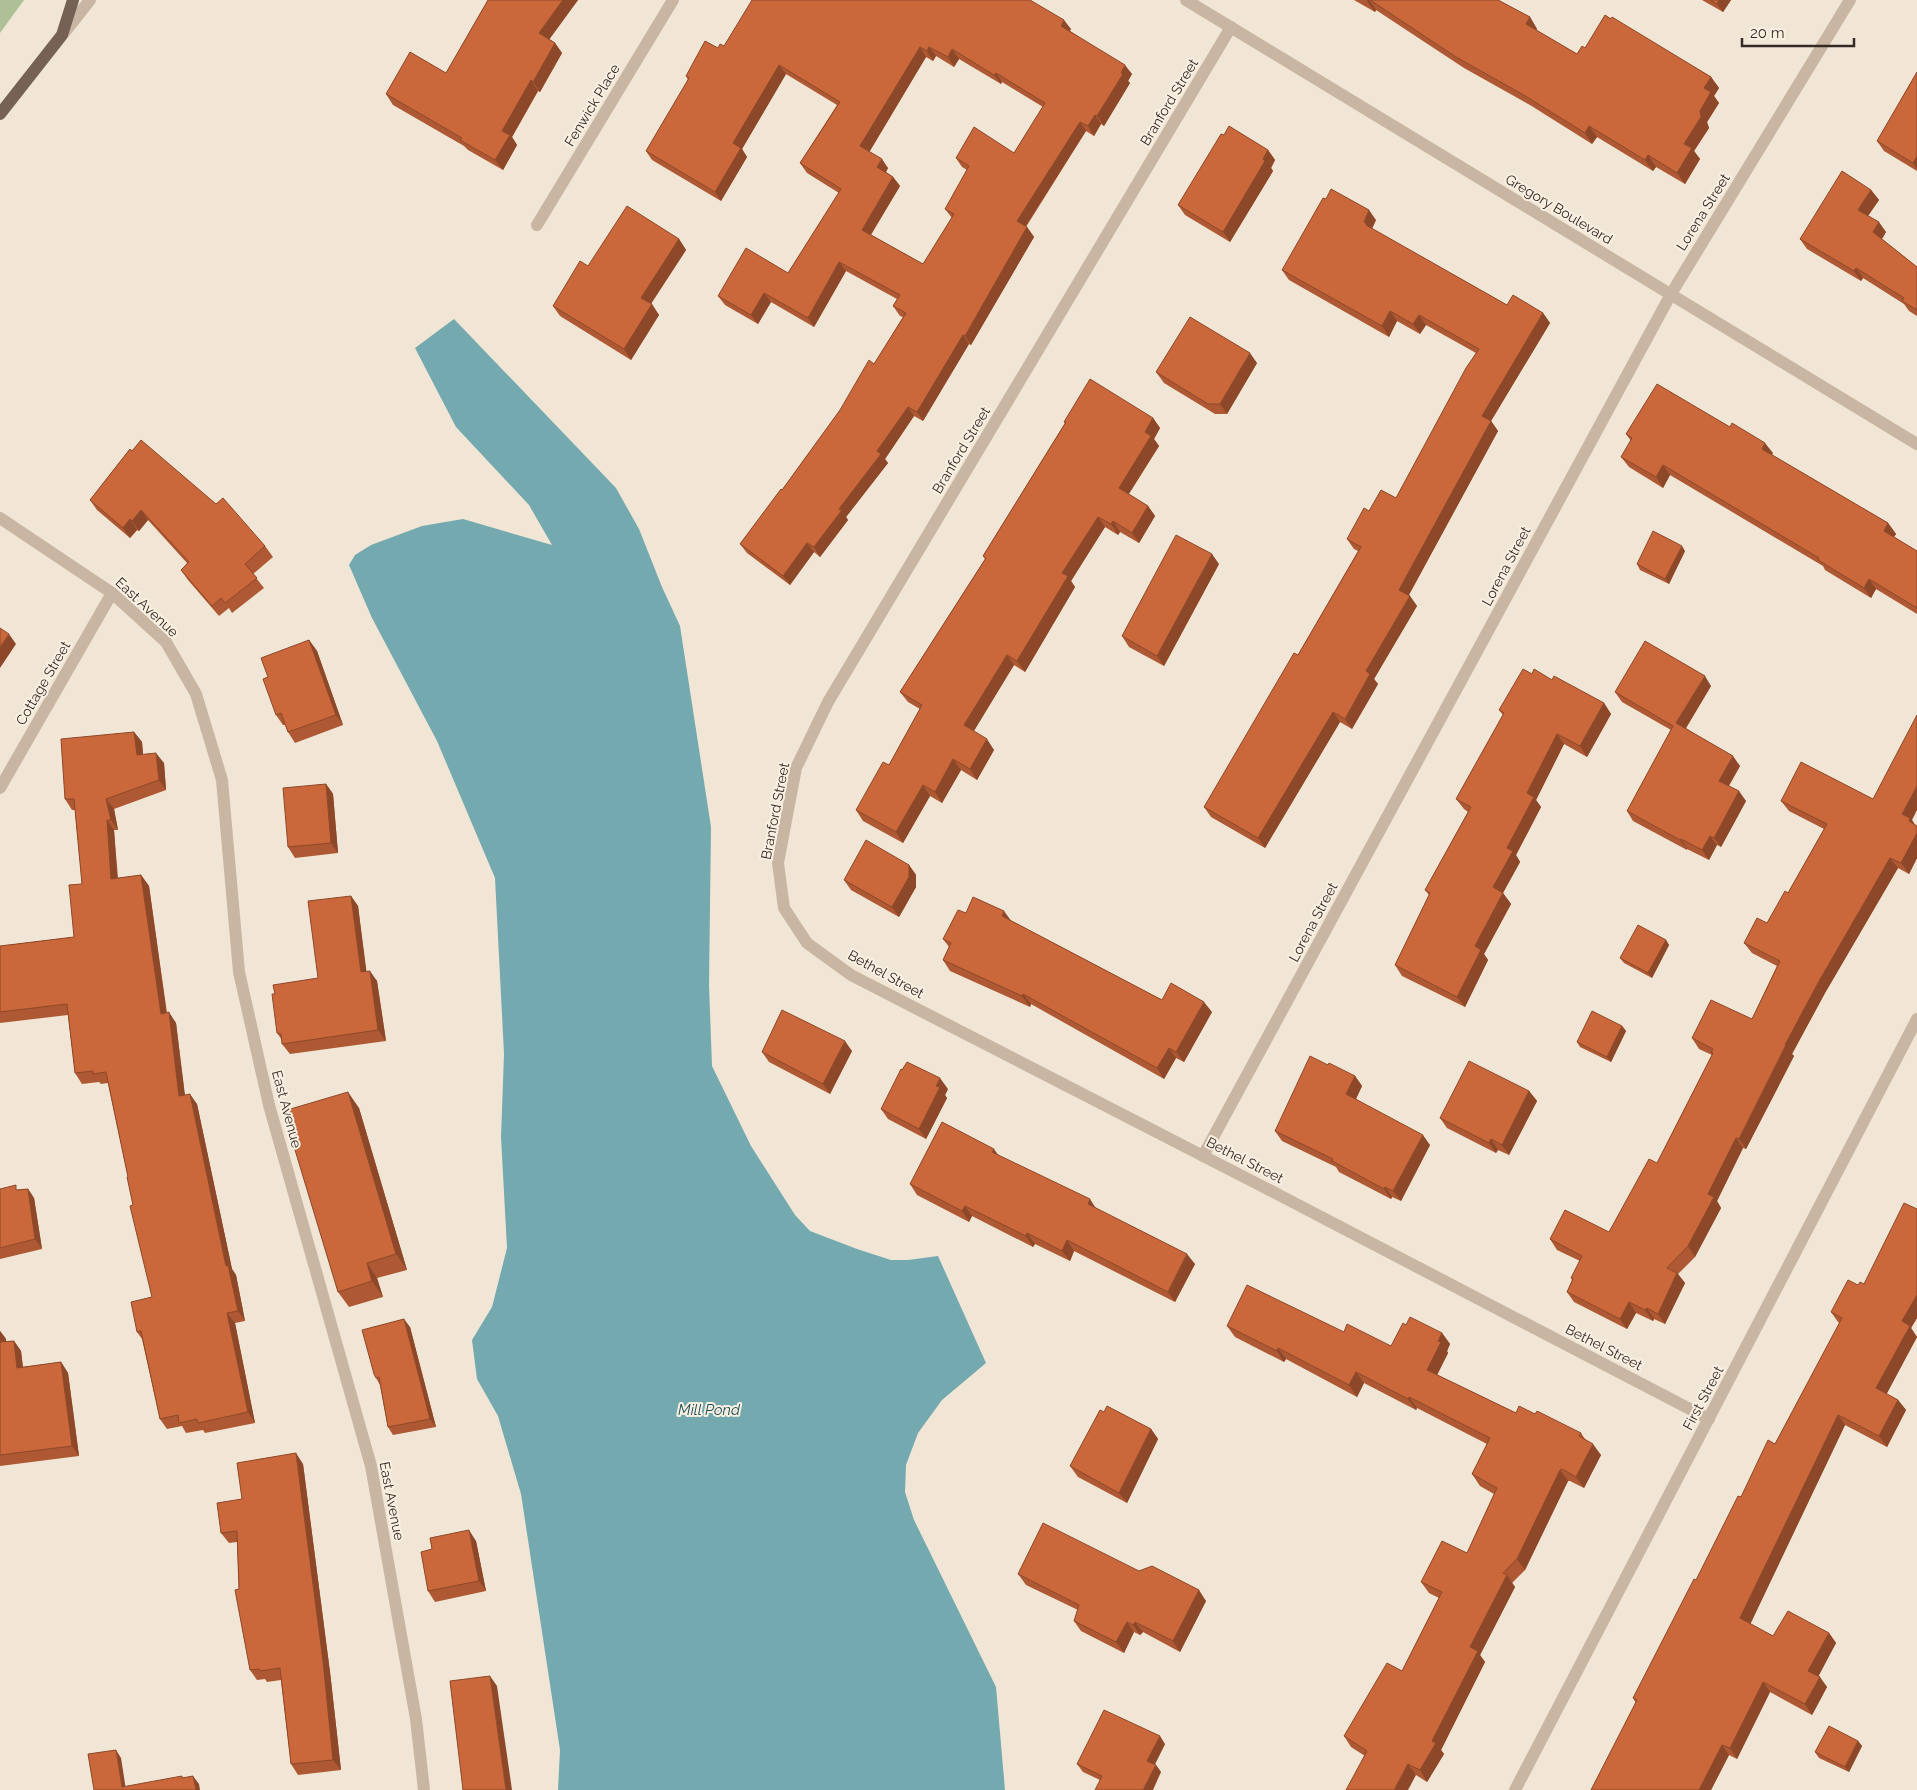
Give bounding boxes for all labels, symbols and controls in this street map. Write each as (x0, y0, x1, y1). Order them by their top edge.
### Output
scale bar (1742, 15, 1854, 47)
text: 20 m (1750, 24, 1785, 42)
street label: Branford Street (1137, 55, 1201, 148)
street label: Fenwick Place (561, 61, 623, 149)
street label: Lorena Street (1673, 170, 1733, 253)
street label: Gregory Boulevard (1503, 171, 1615, 247)
street label: Branford Street (929, 403, 993, 496)
street label: Lorena Street (1478, 523, 1534, 608)
street label: East Avenue (112, 574, 182, 640)
street label: Cottage Street (13, 638, 74, 728)
street label: Branford Street (758, 761, 792, 861)
street label: Lorena Street (1285, 879, 1341, 964)
street label: Bethel Street (845, 947, 927, 1002)
street label: East Avenue (269, 1068, 305, 1150)
street label: Bethel Street (1204, 1134, 1286, 1186)
street label: Bethel Street (1563, 1321, 1645, 1373)
street label: First Street (1679, 1363, 1727, 1433)
water label: Mill Pond (678, 1401, 741, 1419)
street label: East Avenue (377, 1460, 407, 1542)

